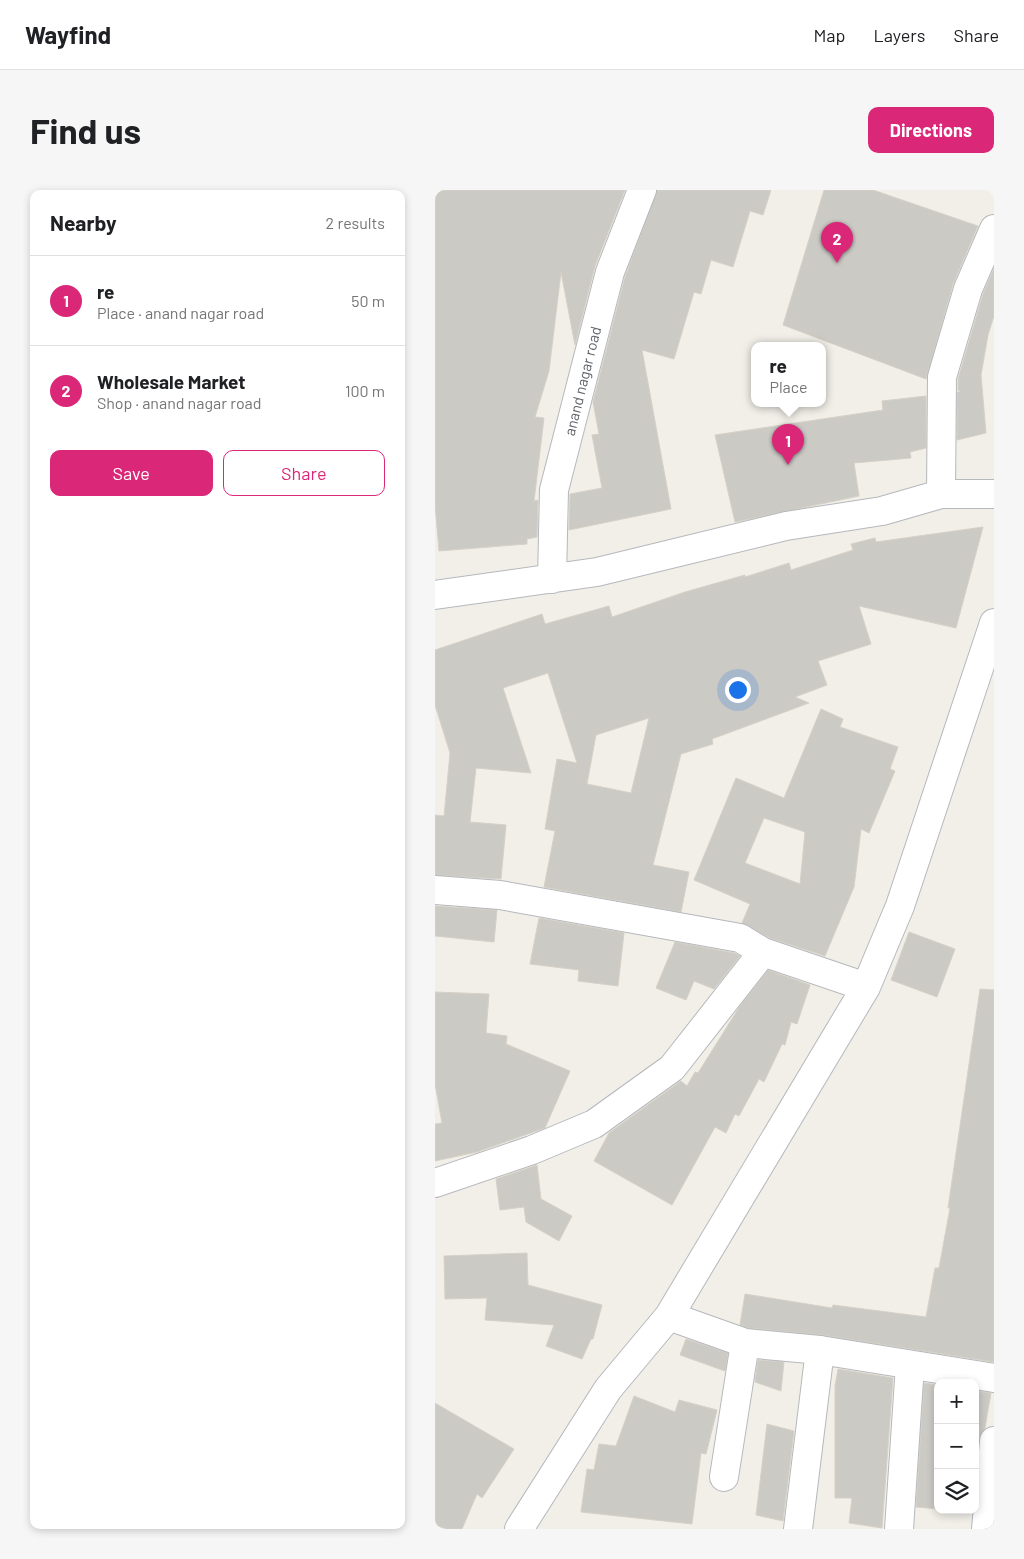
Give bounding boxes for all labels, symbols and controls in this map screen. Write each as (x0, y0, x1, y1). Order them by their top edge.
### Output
text: Wayfind (25, 20, 111, 49)
text: Map (813, 24, 845, 46)
text: Layers (873, 24, 926, 46)
text: Share (954, 24, 999, 46)
button: Directions (868, 107, 994, 153)
text: Find us (30, 109, 141, 151)
text: Nearby (50, 210, 116, 235)
text: 2 results (326, 213, 385, 232)
pin: 2 (821, 222, 853, 263)
text: re (97, 280, 114, 303)
text: 1 (63, 291, 69, 310)
text: 50 m (351, 291, 385, 310)
text: Place · anand nagar road (97, 303, 264, 322)
street label: anand nagar road (560, 325, 604, 437)
popup (751, 342, 826, 407)
text: re (769, 354, 787, 377)
text: Wholesale Market (97, 370, 245, 393)
text: Place (769, 377, 808, 396)
text: 2 (62, 381, 70, 400)
text: 100 m (345, 381, 385, 400)
text: Shop · anand nagar road (97, 393, 262, 412)
pin: 1 (772, 424, 804, 465)
button: Save (50, 450, 213, 496)
button: Share (223, 450, 385, 496)
your location (725, 677, 751, 703)
map controls (934, 1379, 979, 1514)
button: + (934, 1379, 979, 1424)
button: − (934, 1424, 979, 1469)
button: layers (934, 1469, 979, 1514)

